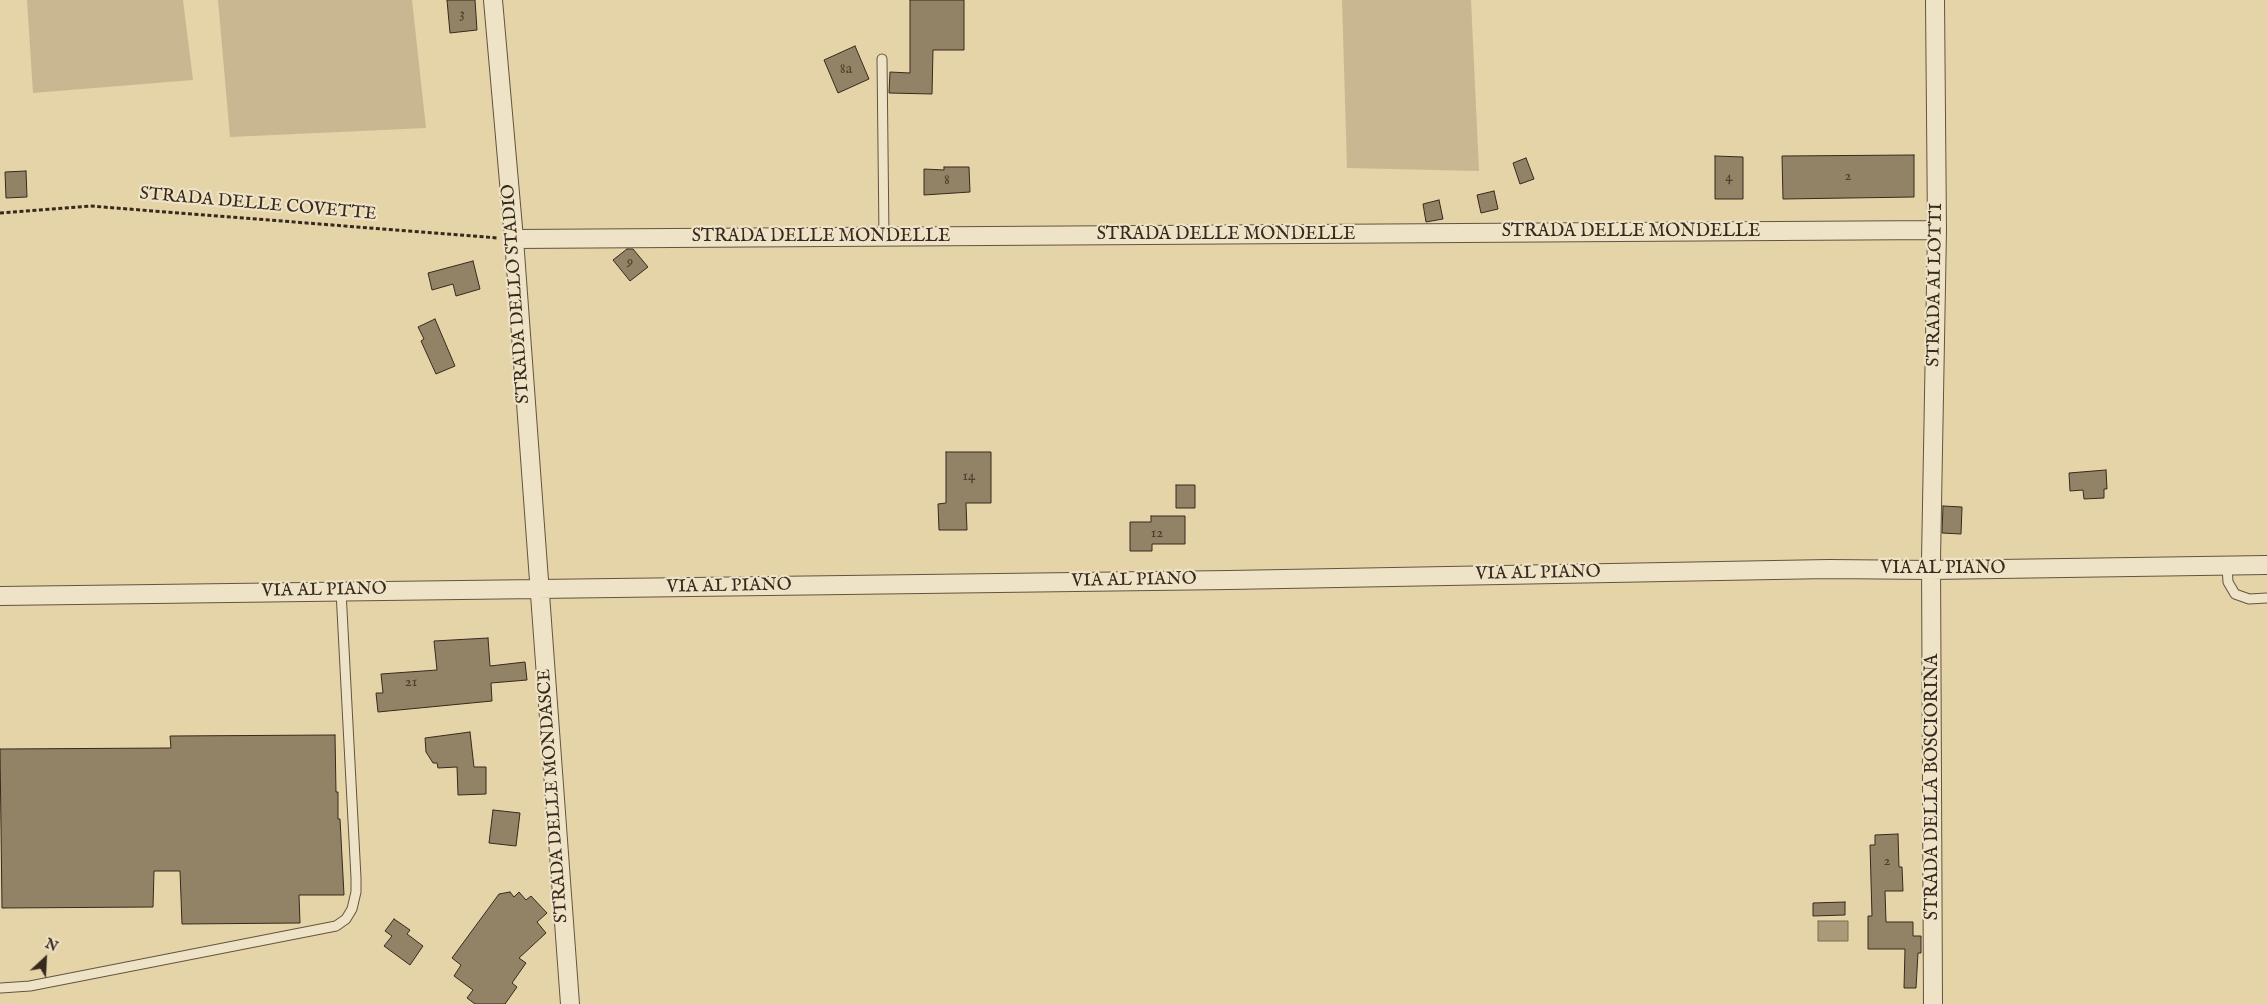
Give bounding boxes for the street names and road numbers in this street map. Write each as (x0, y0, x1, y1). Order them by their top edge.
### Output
street label: STRADA DELLO STADIO (499, 183, 535, 405)
street label: STRADA DELLE COVETTE (139, 184, 377, 226)
street label: STRADA AI LOTTI (1924, 203, 1948, 367)
street label: STRADA DELLE MONDELLE (1502, 221, 1760, 243)
street label: STRADA DELLE MONDELLE (1097, 224, 1355, 246)
street label: STRADA DELLE MONDELLE (692, 226, 950, 248)
street label: VIA AL PIANO (1880, 558, 2006, 580)
street label: VIA AL PIANO (1475, 562, 1601, 586)
street label: VIA AL PIANO (1071, 569, 1197, 593)
street label: VIA AL PIANO (666, 575, 792, 599)
street label: VIA AL PIANO (261, 579, 387, 603)
street label: STRADA DELLA BOSCIORINA (1922, 654, 1944, 920)
street label: STRADA DELLE MONDASCE (534, 668, 574, 924)

